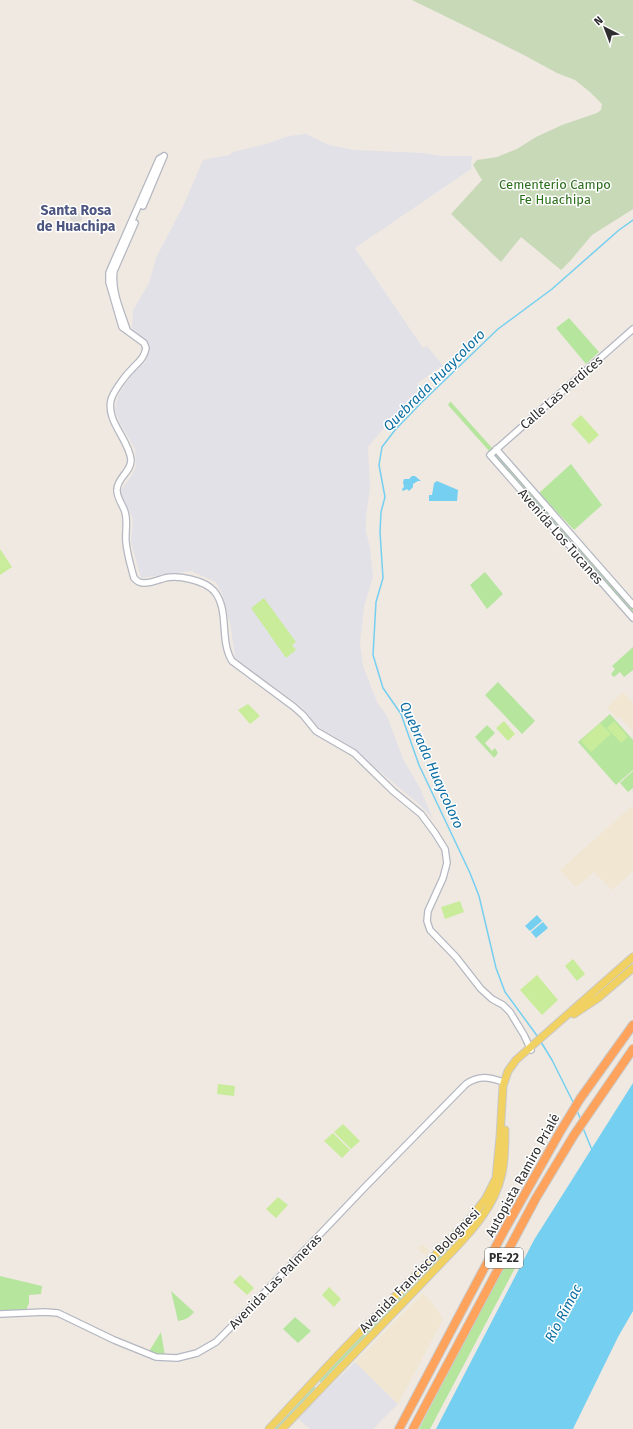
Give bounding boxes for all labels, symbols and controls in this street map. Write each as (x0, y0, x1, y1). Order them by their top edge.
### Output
north arrow (585, 8, 625, 48)
text: N (592, 14, 606, 28)
park label: Cementerio Campo Fe Huachipa (499, 177, 611, 207)
district label: Santa Rosa de Huachipa (36, 202, 116, 235)
water label: Quebrada Huaycoloro (380, 326, 489, 435)
street label: Calle Las Perdices (517, 352, 606, 432)
street label: Avenida Los Tucanes (515, 486, 606, 587)
water label: Quebrada Huaycoloro (396, 699, 467, 831)
street label: Autopista Ramiro Prialé (482, 1111, 563, 1240)
street label: Avenida Francisco Bolognesi (356, 1205, 483, 1335)
street label: Avenida Las Palmeras (226, 1231, 325, 1332)
road number: PE-22 (485, 1248, 523, 1268)
water label: Río Rímac (541, 1281, 586, 1345)

